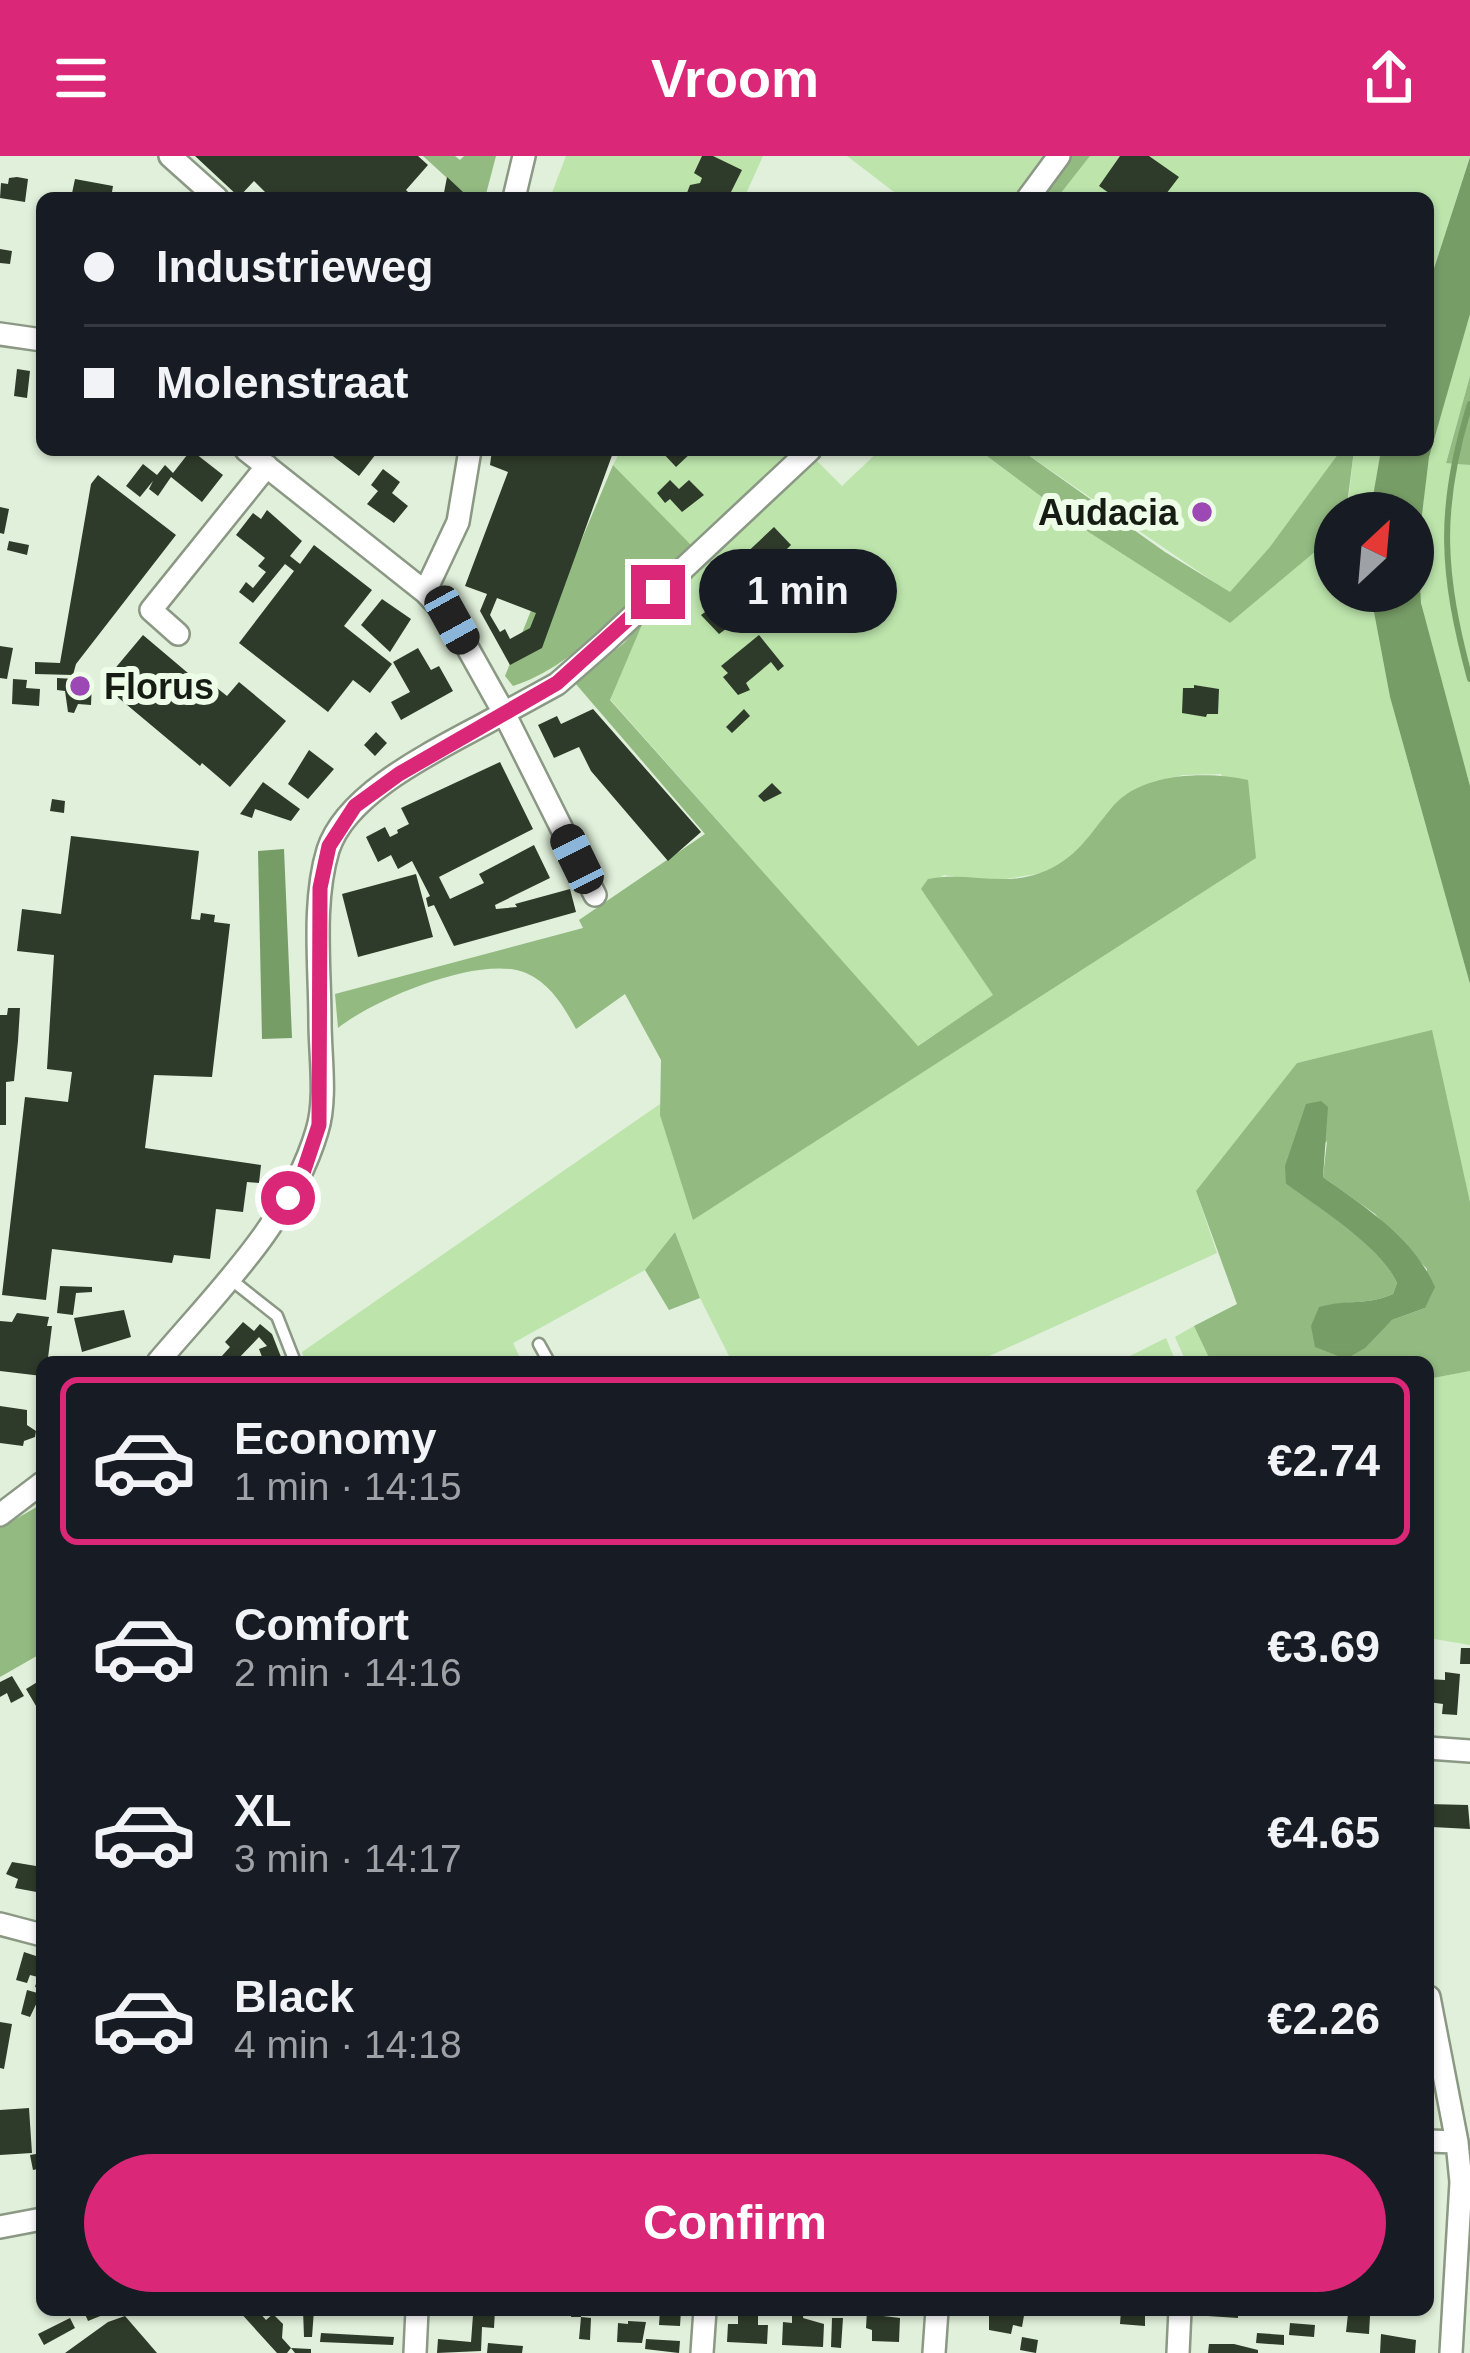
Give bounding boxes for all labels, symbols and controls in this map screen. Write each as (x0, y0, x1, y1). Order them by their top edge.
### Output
icon: menu (48, 45, 114, 111)
icon: share (1356, 45, 1422, 111)
text: Vroom (651, 48, 819, 108)
text: Industrieweg (156, 241, 434, 292)
text: Molenstraat (156, 357, 409, 408)
place label: Audacia (1038, 492, 1179, 533)
north arrow (1314, 492, 1434, 612)
map controls (1314, 492, 1434, 612)
marker: Audacia (1189, 499, 1215, 525)
callout: 1 min (700, 550, 898, 634)
route end (631, 565, 685, 619)
text: 1 min (747, 569, 849, 612)
car (419, 580, 485, 660)
place label: Florus (104, 666, 214, 707)
marker: Florus (67, 673, 93, 699)
car (545, 819, 609, 899)
route start (261, 1171, 315, 1225)
icon: car (90, 1407, 198, 1515)
text: Economy (234, 1413, 437, 1464)
text: €2.74 (1267, 1435, 1380, 1486)
text: 1 min · 14:15 (234, 1465, 462, 1508)
icon: car (90, 1593, 198, 1701)
text: Comfort (234, 1599, 409, 1650)
text: €3.69 (1267, 1621, 1380, 1672)
text: 2 min · 14:16 (234, 1651, 462, 1694)
icon: car (90, 1779, 198, 1887)
text: XL (234, 1785, 292, 1836)
text: €4.65 (1267, 1807, 1380, 1858)
text: 3 min · 14:17 (234, 1837, 462, 1880)
icon: car (90, 1965, 198, 2073)
text: Black (234, 1971, 354, 2022)
text: €2.26 (1267, 1993, 1380, 2044)
text: 4 min · 14:18 (234, 2023, 462, 2066)
button: Confirm (84, 2154, 1386, 2292)

